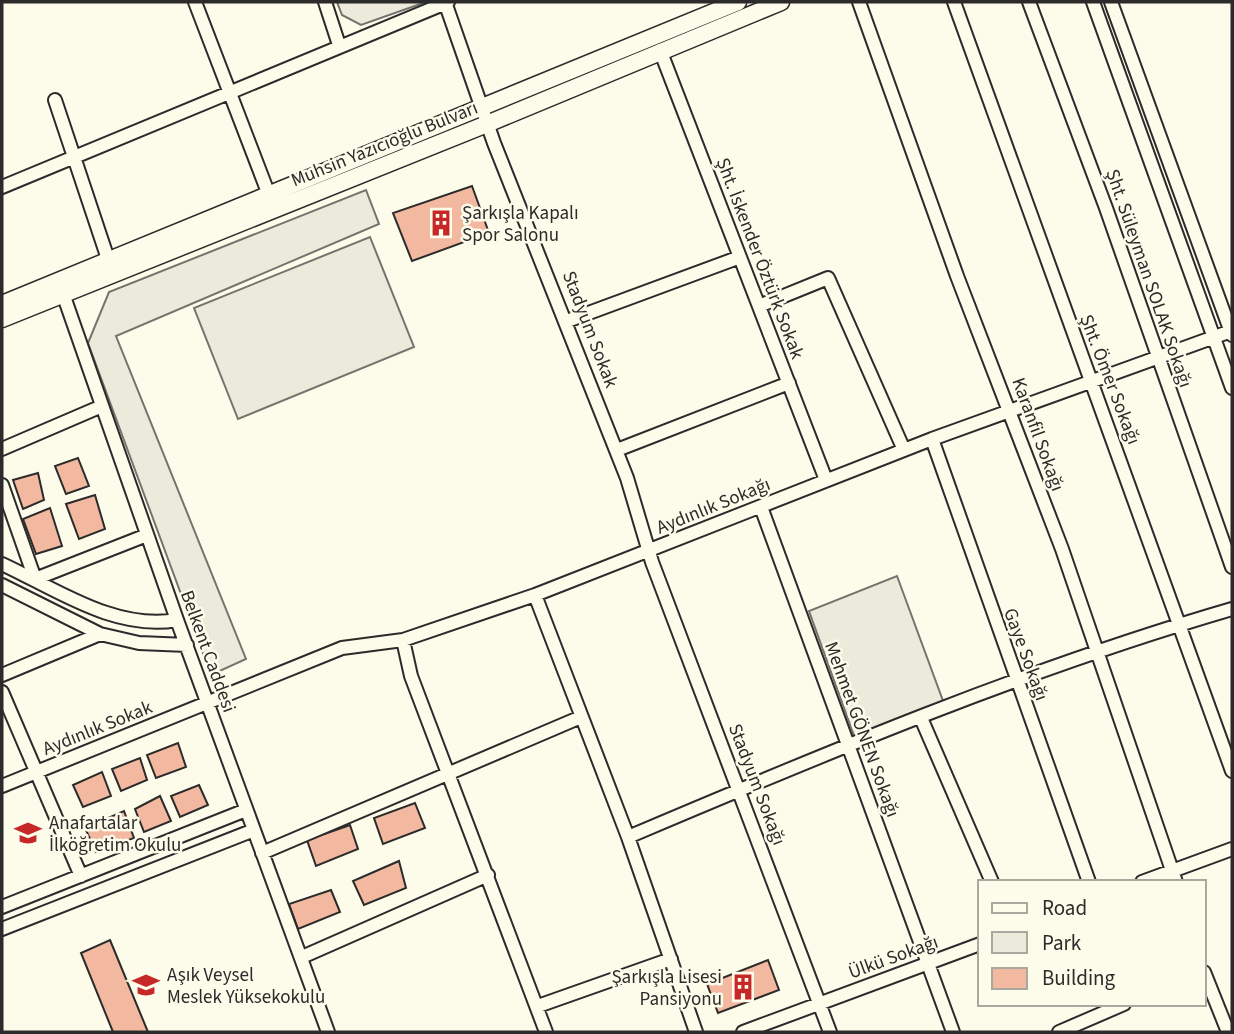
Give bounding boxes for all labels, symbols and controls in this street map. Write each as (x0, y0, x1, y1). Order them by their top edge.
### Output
street label: Muhsin Yazıcıoğlu Bulvarı (287, 95, 482, 194)
street label: Şht. İskender Öztürk Sokak (709, 154, 811, 364)
street label: Şht. Süleyman SOLAK Sokağı (1098, 166, 1199, 391)
place label: Şarkışla Kapalı Spor Salonu (462, 200, 579, 249)
building icon: Şarkışla Kapalı Spor Salonu (426, 208, 456, 238)
street label: Stadyum Sokak (555, 267, 624, 392)
street label: Şht. Ömer Sokağı (1072, 311, 1147, 448)
street label: Karanfil Sokağı (1005, 374, 1071, 495)
street label: Aydınlık Sokağı (652, 471, 775, 542)
street label: Belkent Caddesi (173, 587, 242, 716)
street label: Gaye Sokağı (996, 604, 1055, 705)
street label: Mehmet GÖNEN Sokağı (817, 638, 906, 821)
street label: Aydınlık Sokak (39, 694, 157, 763)
street label: Stadyum Sokağı (721, 720, 792, 849)
place label: Anafartalar İlköğretim Okulu (49, 810, 181, 859)
school or university icon: Anafartalar İlköğretim Okulu (13, 818, 43, 848)
legend (978, 880, 1206, 1006)
text: Road (1042, 893, 1087, 923)
text: Park (1042, 928, 1082, 958)
street label: Ülkü Sokağı (845, 929, 942, 986)
place label: Aşık Veysel Meslek Yüksekokulu (167, 962, 325, 1011)
text: Building (1042, 963, 1116, 993)
place label: Şarkışla Lisesi Pansiyonu (611, 964, 722, 1013)
school or university icon: Aşık Veysel Meslek Yüksekokulu (131, 970, 161, 1000)
building icon: Şarkışla Lisesi Pansiyonu (728, 972, 758, 1002)

